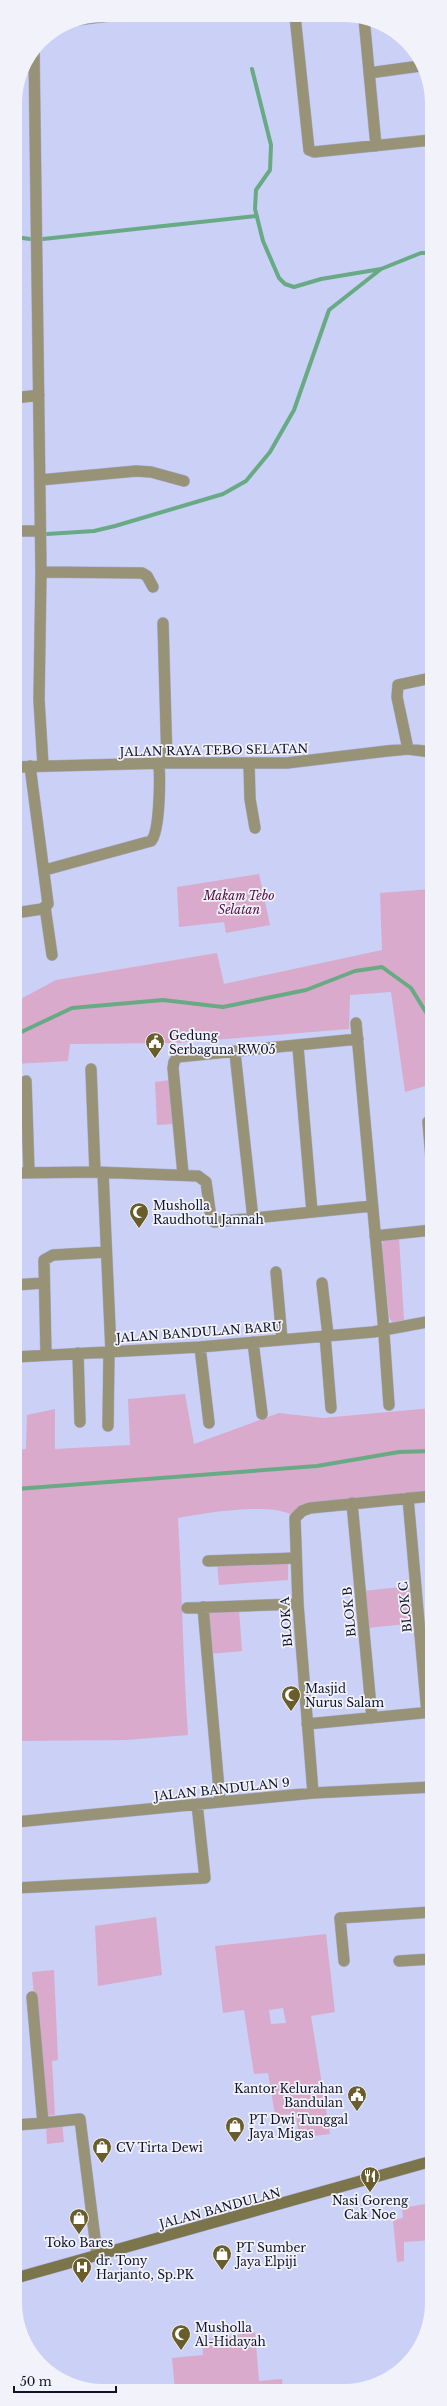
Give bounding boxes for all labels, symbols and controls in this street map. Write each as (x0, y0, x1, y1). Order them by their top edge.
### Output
street label: JALAN RAYA TEBO SELATAN (118, 741, 309, 759)
park label: Makam Tebo Selatan (203, 888, 274, 917)
place label: Gedung Serbaguna RW05 (169, 1028, 276, 1057)
public building icon: Gedung Serbaguna RW05 (144, 1031, 166, 1059)
place label: Musholla Raudhotul Jannah (153, 1198, 264, 1227)
mosque icon: Musholla Raudhotul Jannah (128, 1201, 150, 1229)
street label: JALAN BANDULAN BARU (114, 1319, 282, 1345)
street label: BLOK C (395, 1581, 415, 1633)
street label: BLOK B (339, 1586, 359, 1638)
street label: BLOK A (277, 1596, 295, 1648)
place label: Masjid Nurus Salam (305, 1681, 384, 1710)
mosque icon: Masjid Nurus Salam (280, 1684, 302, 1712)
street label: JALAN BANDULAN 9 (152, 1774, 290, 1804)
place label: Kantor Kelurahan Bandulan (234, 2081, 343, 2110)
public building icon: Kantor Kelurahan Bandulan (346, 2084, 368, 2112)
place label: PT Dwi Tunggal Jaya Migas (247, 2112, 348, 2141)
shop icon: PT Dwi Tunggal Jaya Migas (224, 2115, 246, 2143)
shop icon: CV Tirta Dewi (91, 2136, 113, 2164)
place label: CV Tirta Dewi (116, 2140, 203, 2155)
restaurant icon: Nasi Goreng Cak Noe (359, 2165, 381, 2193)
street label: JALAN BANDULAN (156, 2185, 282, 2232)
place label: Nasi Goreng Cak Noe (332, 2193, 409, 2222)
shop icon: Toko Bares (68, 2207, 90, 2235)
place label: Toko Bares (45, 2235, 113, 2250)
place label: PT Sumber Jaya Elpiji (234, 2240, 306, 2269)
shop icon: PT Sumber Jaya Elpiji (211, 2243, 233, 2271)
place label: dr. Tony Harjanto, Sp.PK (96, 2253, 194, 2282)
hospital icon: dr. Tony Harjanto, Sp.PK (71, 2256, 93, 2284)
place label: Musholla Al-Hidayah (194, 2320, 266, 2349)
mosque icon: Musholla Al-Hidayah (170, 2323, 192, 2351)
scale bar (14, 2368, 116, 2394)
text: 50 m (20, 2374, 52, 2389)

